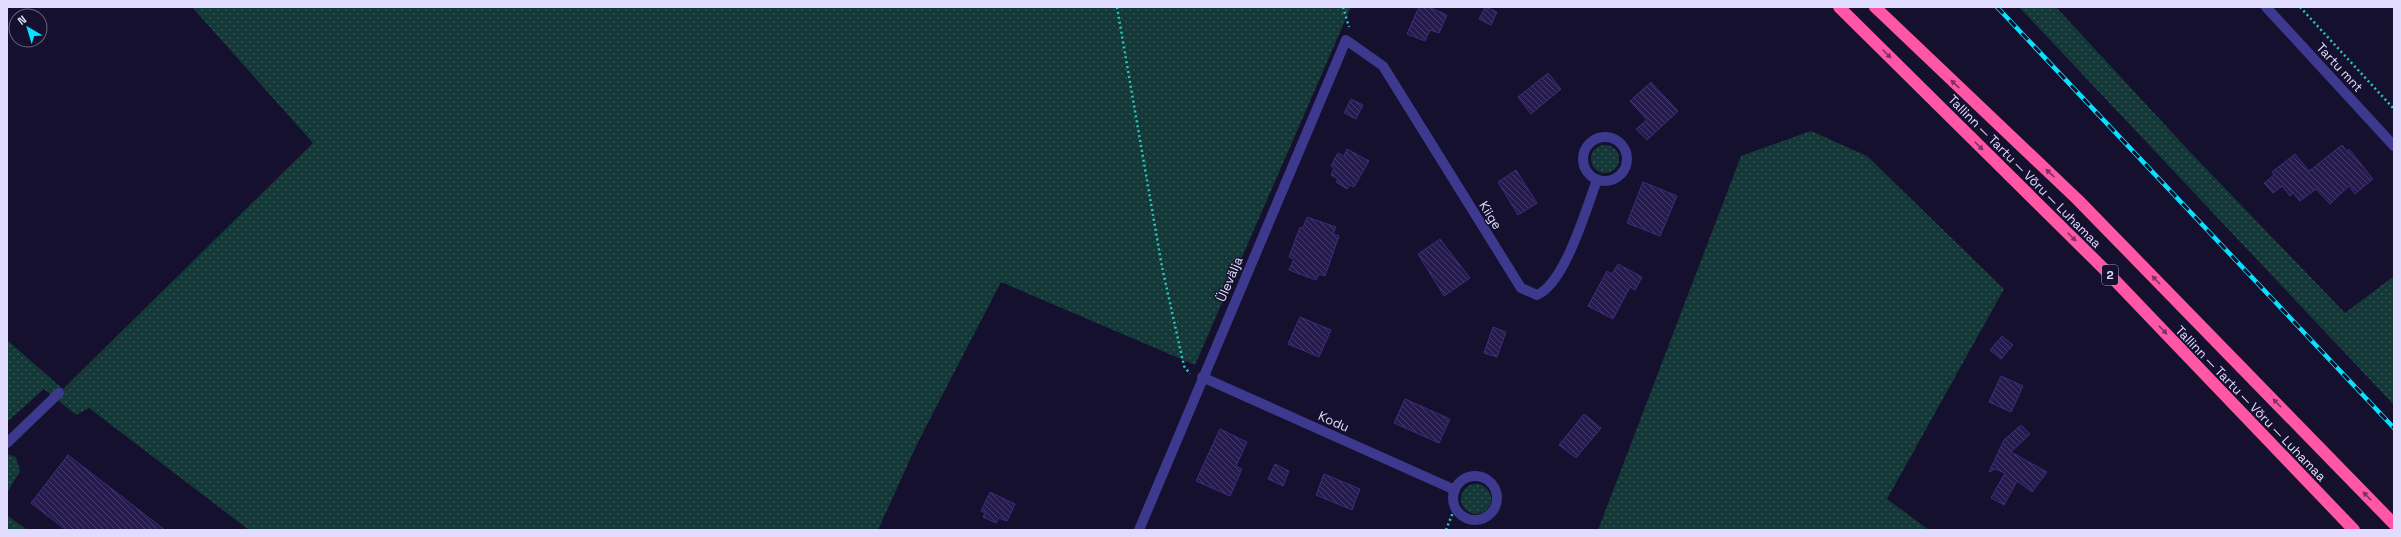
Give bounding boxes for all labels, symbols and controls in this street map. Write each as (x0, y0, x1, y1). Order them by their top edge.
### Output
north arrow (8, 8, 48, 48)
text: N (15, 12, 29, 28)
street label: Tartu mnt (2313, 39, 2367, 95)
one-way arrow (1882, 49, 1892, 59)
one-way arrow (1950, 79, 1960, 89)
street label: Tallinn — Tartu — Võru — Luhamaa (1944, 91, 2105, 252)
one-way arrow (1975, 141, 1984, 151)
one-way arrow (2045, 168, 2055, 178)
street label: Kiige (1475, 198, 1506, 233)
one-way arrow (2067, 232, 2077, 242)
street label: Ülevälja (1212, 254, 1247, 304)
road number: 2 (2102, 265, 2118, 285)
one-way arrow (2151, 275, 2161, 285)
street label: Tallinn — Tartu — Võru — Luhamaa (2172, 322, 2330, 485)
one-way arrow (2158, 325, 2168, 335)
one-way arrow (2272, 398, 2281, 408)
street label: Kodu (1316, 407, 1352, 436)
one-way arrow (2362, 491, 2372, 501)

